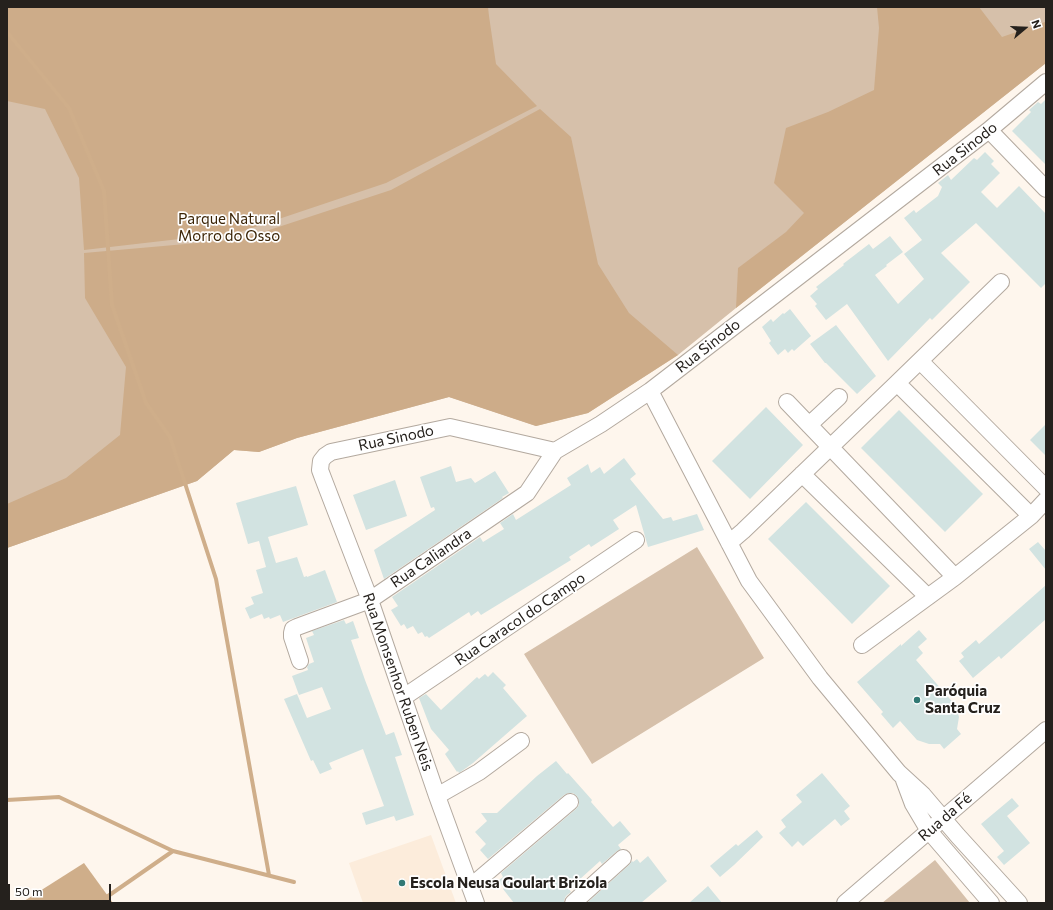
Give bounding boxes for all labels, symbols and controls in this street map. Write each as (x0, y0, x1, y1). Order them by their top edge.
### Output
north arrow (1005, 8, 1045, 48)
text: N (1029, 18, 1044, 30)
street label: Rua Sinodo (929, 118, 1001, 180)
park label: Parque Natural Morro do Osso (178, 210, 280, 245)
street label: Rua Sinodo (672, 315, 744, 377)
street label: Rua Sinodo (357, 421, 435, 455)
street label: Rua Caliandra (387, 524, 475, 592)
street label: Rua Caracol do Campo (451, 569, 589, 669)
street label: Rua Monsenhor Ruben Neis (359, 591, 437, 773)
place label: Paróquia Santa Cruz (925, 682, 1000, 717)
marker: Paróquia Santa Cruz (912, 695, 922, 705)
street label: Rua da Fé (915, 789, 975, 845)
place label: Escola Neusa Goulart Brizola (410, 874, 607, 892)
scale bar (10, 876, 113, 902)
marker: Escola Neusa Goulart Brizola (397, 878, 407, 888)
text: 50 m (15, 884, 43, 898)

